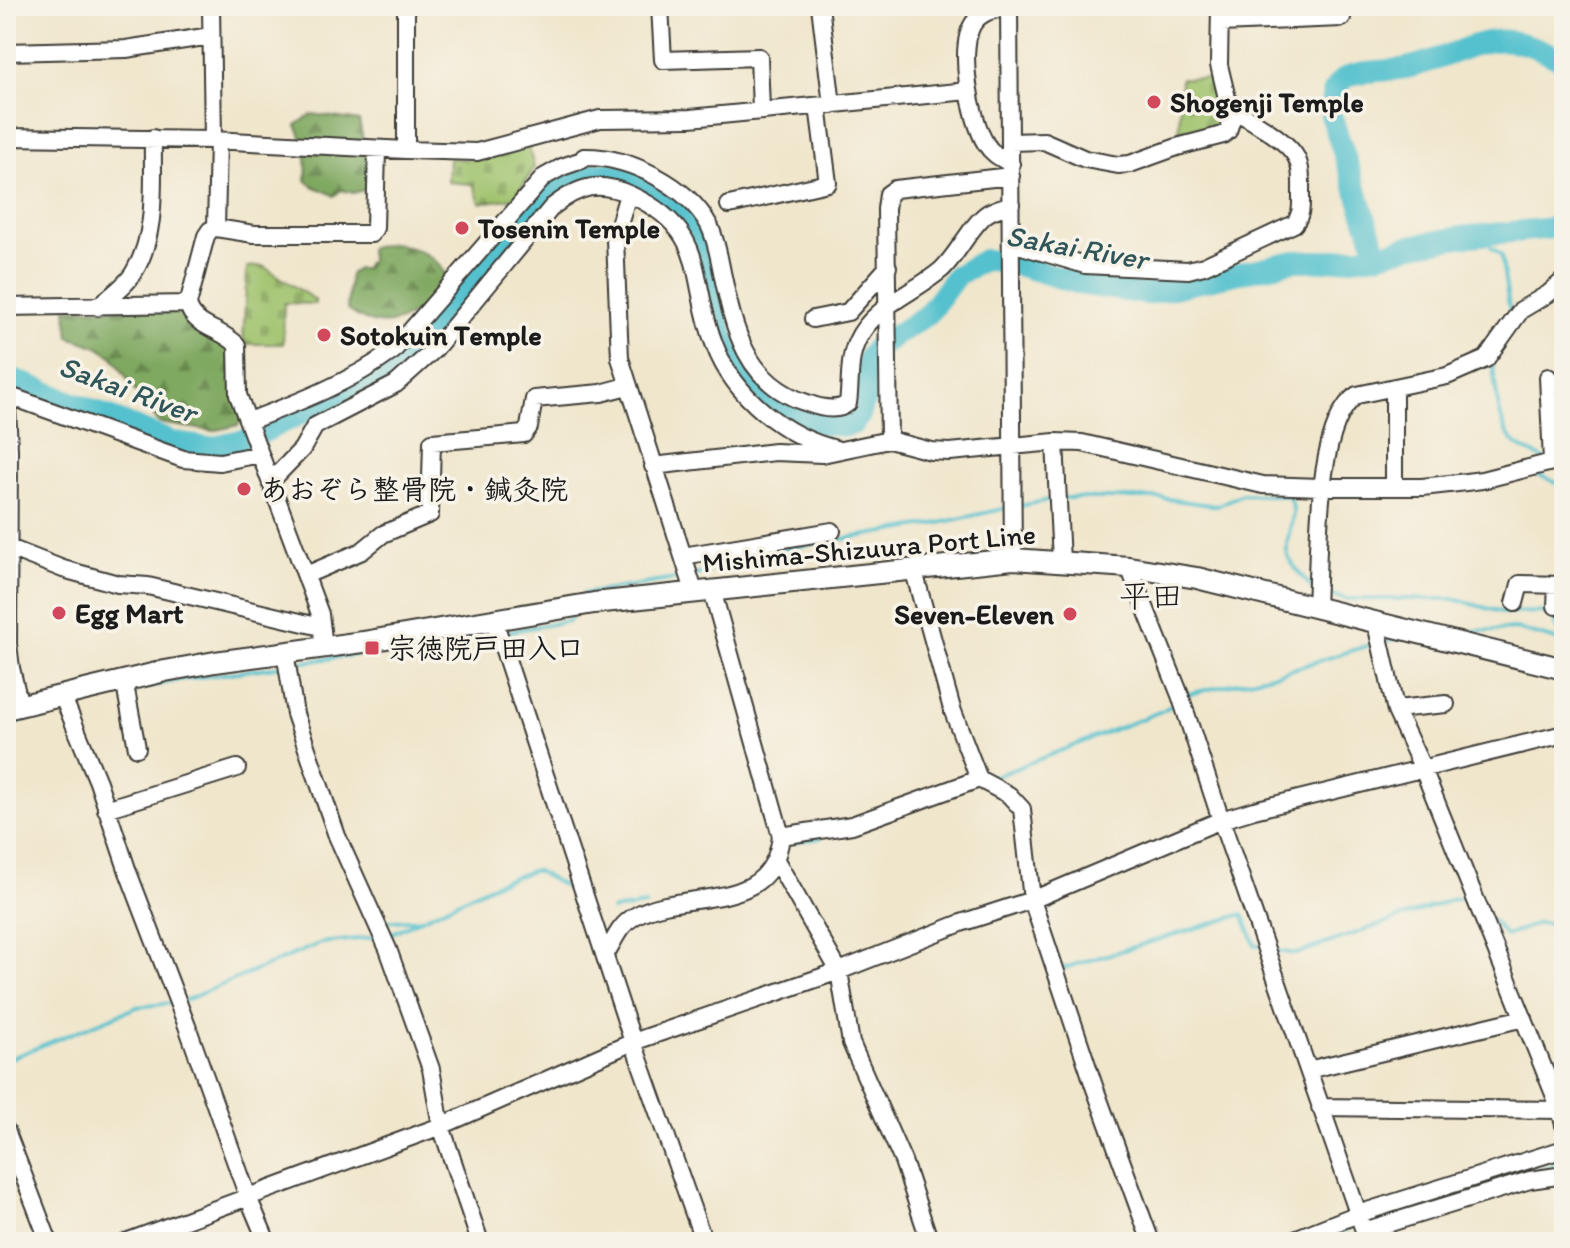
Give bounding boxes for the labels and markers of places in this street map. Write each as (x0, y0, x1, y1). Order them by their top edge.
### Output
place label: Shogenji Temple (1170, 85, 1364, 119)
marker: Shogenji Temple (1145, 93, 1163, 111)
place label: Tosenin Temple (477, 211, 660, 245)
marker: Tosenin Temple (453, 219, 471, 237)
place label: Sotokuin Temple (340, 318, 542, 352)
marker: Sotokuin Temple (315, 326, 333, 344)
place label: あおぞら整骨院・鍼灸院 (260, 472, 568, 506)
marker: あおぞら整骨院・鍼灸院 (235, 480, 253, 498)
place label: Egg Mart (75, 596, 184, 630)
place label: Seven-Eleven (894, 597, 1054, 631)
marker: Egg Mart (50, 604, 68, 622)
marker: Seven-Eleven (1061, 605, 1079, 623)
place label: 宗徳院戸田入口 (388, 631, 584, 665)
marker: 宗徳院戸田入口 (363, 639, 381, 657)

